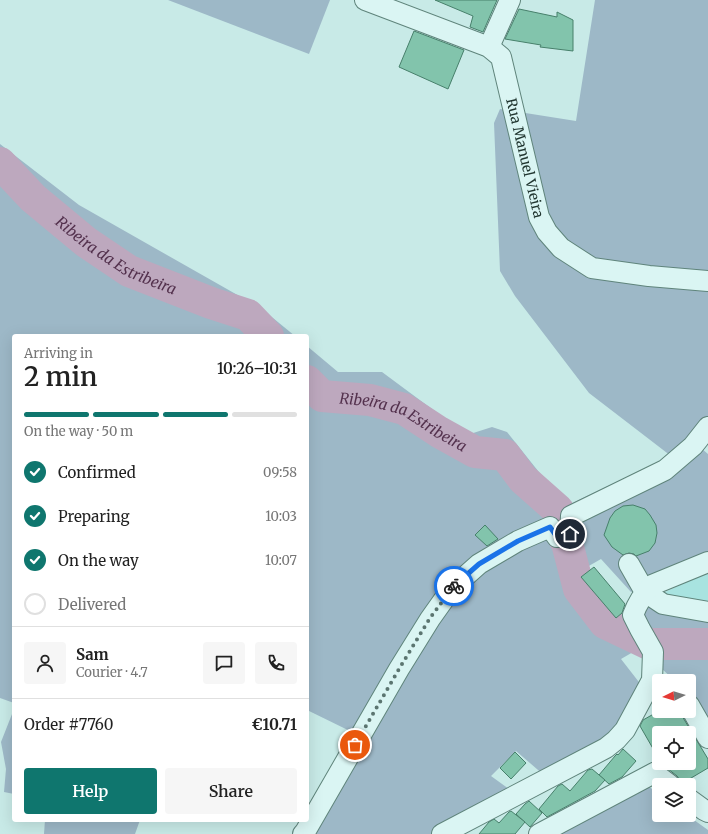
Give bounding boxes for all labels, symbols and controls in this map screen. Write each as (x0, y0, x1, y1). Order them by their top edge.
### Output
street label: Rua Manuel Vieira (502, 96, 548, 220)
water label: Ribeira da Estribeira (52, 212, 179, 298)
text: Arriving in (24, 345, 93, 362)
text: 10:26–10:31 (217, 359, 297, 378)
text: 2 min (24, 360, 97, 393)
water label: Ribeira da Estribeira (339, 388, 470, 455)
text: On the way · 50 m (24, 423, 133, 440)
icon: check (24, 461, 46, 483)
text: Confirmed (58, 463, 136, 482)
text: 09:58 (263, 464, 297, 481)
icon: check (24, 505, 46, 527)
text: Preparing (58, 507, 130, 526)
text: 10:03 (265, 508, 297, 525)
pin (553, 517, 587, 551)
icon: home (559, 523, 581, 545)
icon: check (24, 549, 46, 571)
text: On the way (58, 551, 139, 570)
text: 10:07 (265, 552, 297, 569)
courier (434, 566, 474, 606)
icon: bike (443, 575, 465, 597)
text: Delivered (58, 595, 126, 614)
button: person (24, 642, 66, 684)
button: chat (203, 642, 245, 684)
button: phone (255, 642, 297, 684)
text: Sam (76, 645, 109, 664)
text: Courier · 4.7 (76, 664, 148, 681)
north arrow (652, 674, 696, 718)
map controls (652, 674, 696, 822)
text: Order #7760 (24, 715, 114, 734)
text: €10.71 (251, 715, 297, 734)
button: locate (652, 726, 696, 770)
pin (338, 728, 372, 762)
icon: bag (344, 734, 366, 756)
button: Help (24, 768, 157, 814)
button: Share (165, 768, 297, 814)
button: layers (652, 778, 696, 822)

